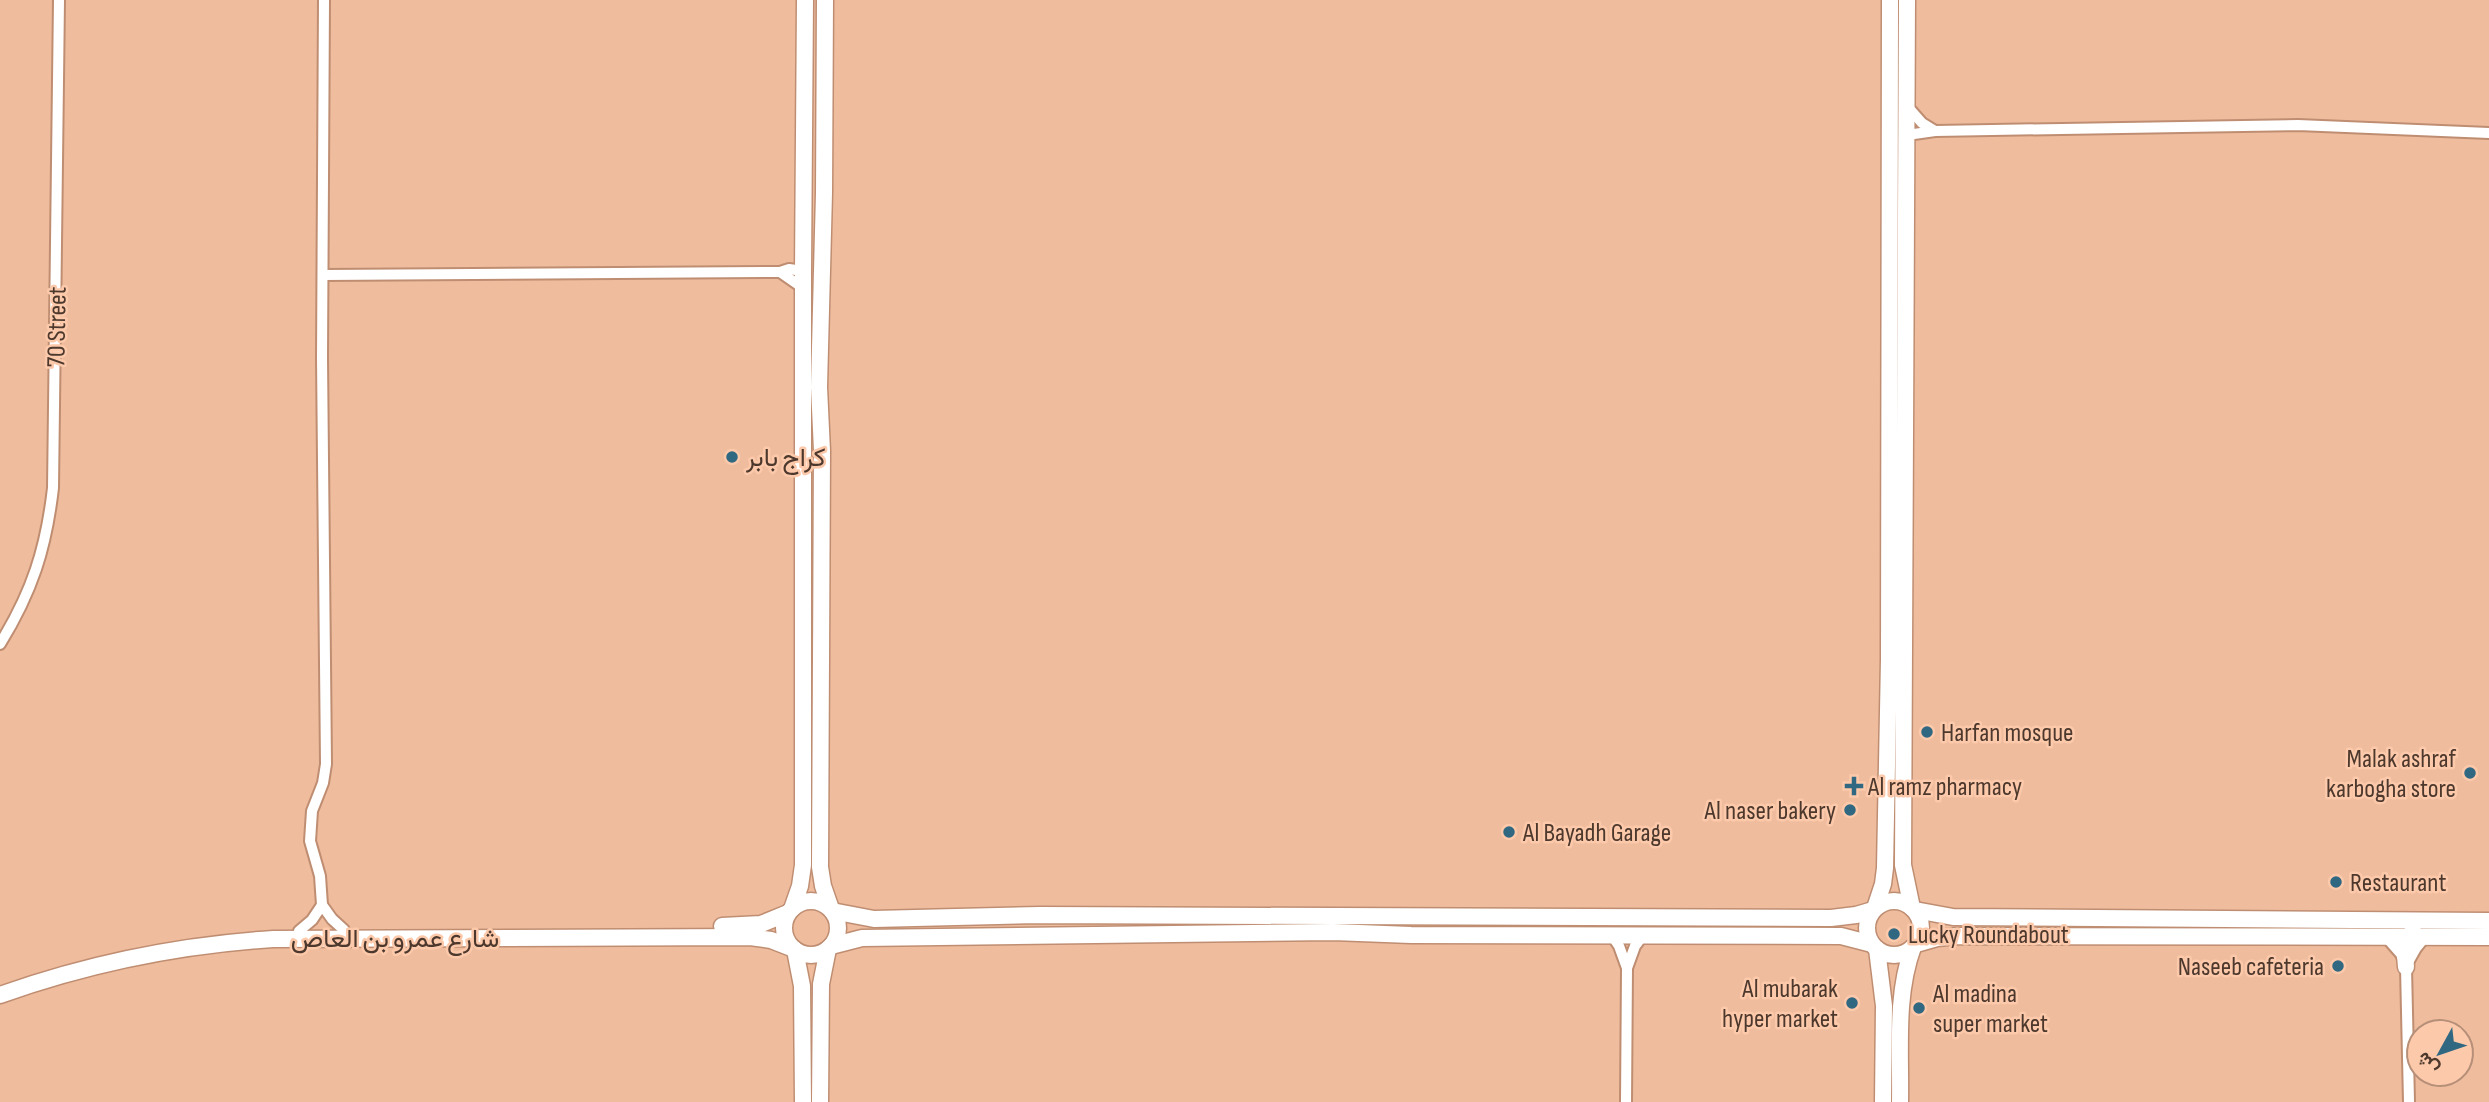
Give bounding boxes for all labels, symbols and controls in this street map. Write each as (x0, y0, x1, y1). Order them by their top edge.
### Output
street label: 70 Street (41, 286, 74, 368)
place label: كراج بابر (745, 443, 826, 475)
marker: كراج بابر (724, 449, 740, 465)
place label: Harfan mosque (1941, 718, 2073, 749)
marker: Harfan mosque (1919, 724, 1935, 740)
place label: Malak ashraf karbogha store (2326, 744, 2456, 805)
marker: Malak ashraf karbogha store (2462, 765, 2478, 781)
place label: Al ramz pharmacy (1867, 772, 2022, 803)
marker: Al ramz pharmacy (1846, 778, 1862, 794)
place label: Al naser bakery (1704, 796, 1836, 827)
marker: Al naser bakery (1842, 802, 1858, 818)
place label: Al Bayadh Garage (1522, 818, 1671, 849)
marker: Al Bayadh Garage (1501, 824, 1517, 840)
place label: Restaurant (2350, 868, 2447, 899)
marker: Restaurant (2328, 874, 2344, 890)
place label: Lucky Roundabout (1908, 920, 2069, 951)
street label: شارع عمرو بن العاص (291, 924, 499, 956)
marker: Lucky Roundabout (1886, 926, 1902, 942)
place label: Naseeb cafeteria (2178, 952, 2324, 983)
marker: Naseeb cafeteria (2330, 958, 2346, 974)
place label: Al mubarak hyper market (1722, 974, 1838, 1035)
place label: Al madina super market (1932, 979, 2048, 1040)
marker: Al mubarak hyper market (1844, 995, 1860, 1011)
marker: Al madina super market (1911, 1000, 1927, 1016)
north arrow (2405, 1018, 2475, 1088)
text: ش (2412, 1047, 2444, 1079)

